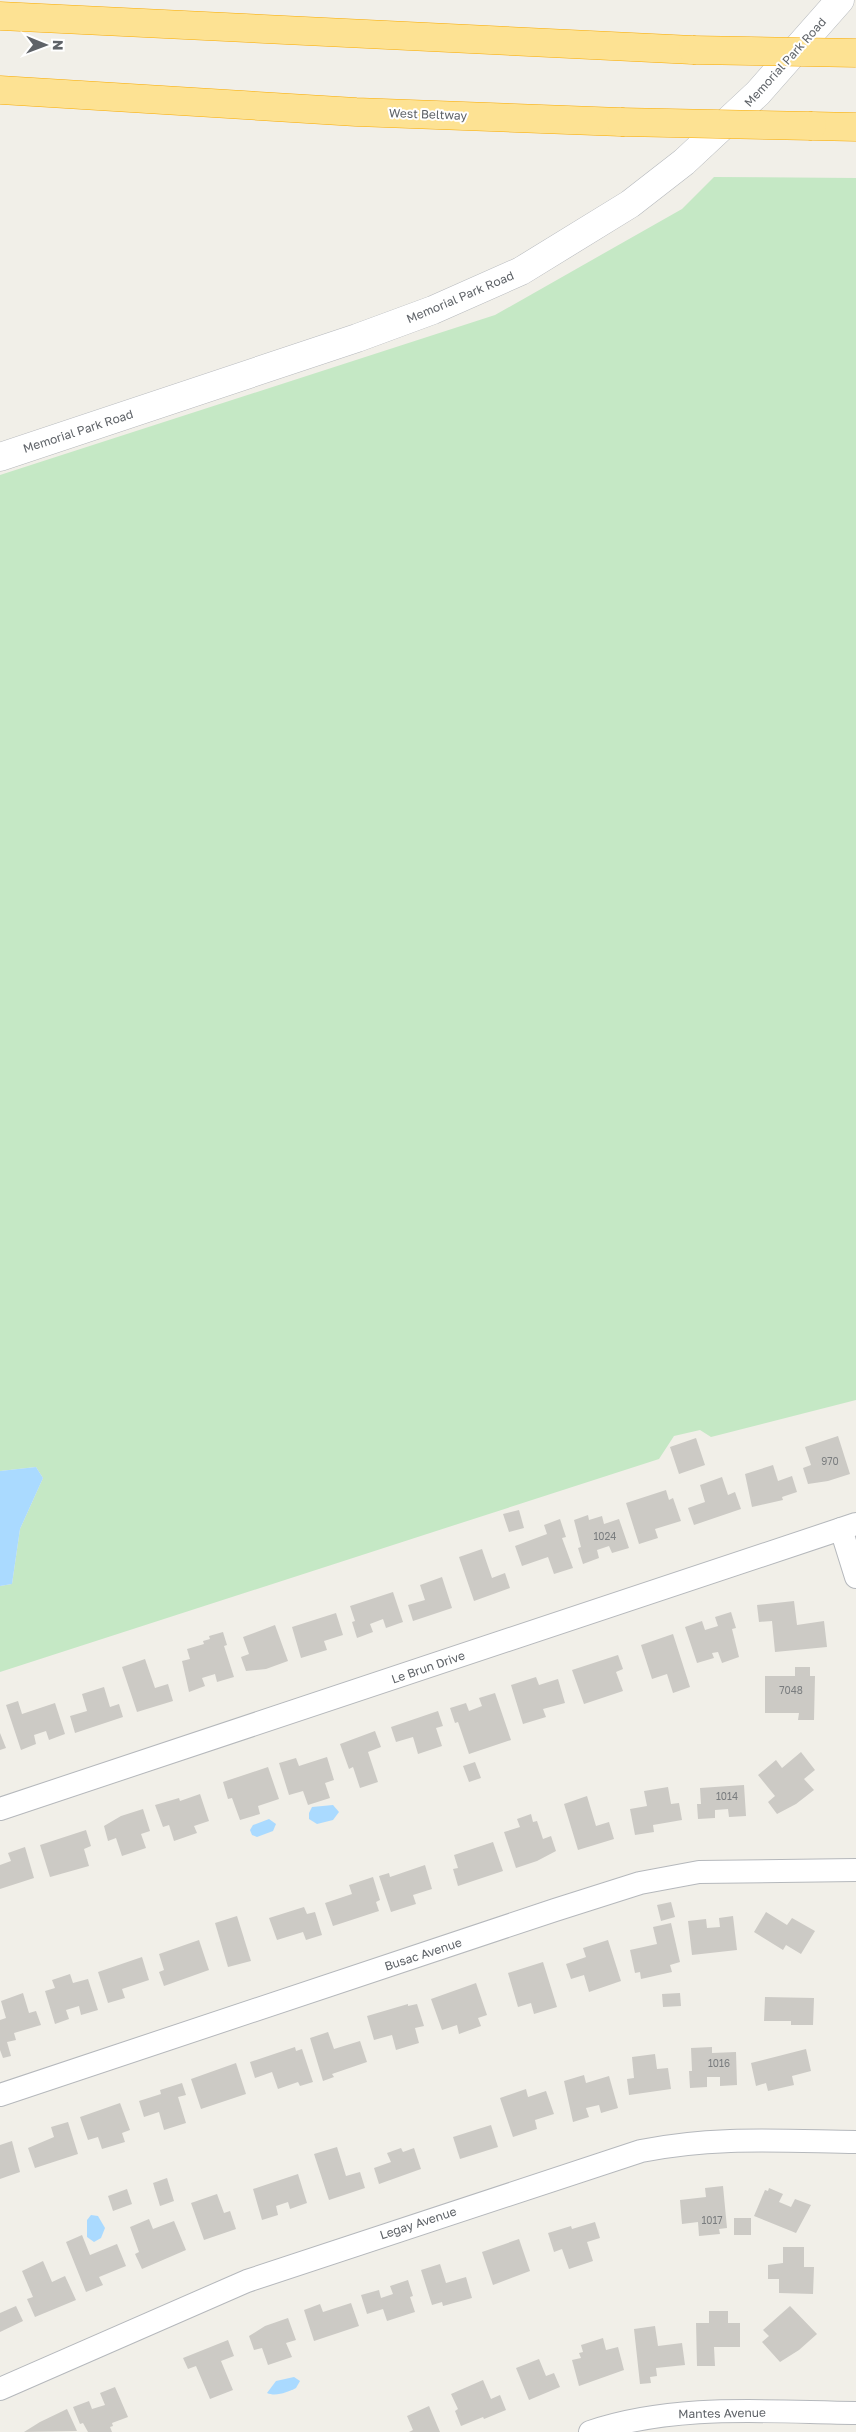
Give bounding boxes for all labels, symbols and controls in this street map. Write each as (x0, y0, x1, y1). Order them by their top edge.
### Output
street label: Memorial Park Road (741, 14, 829, 110)
north arrow (20, 20, 70, 70)
text: N (50, 40, 67, 51)
street label: West Beltway (389, 105, 468, 123)
street label: Memorial Park Road (404, 268, 516, 326)
street label: Memorial Park Road (21, 406, 135, 456)
house number: 970 (821, 1455, 839, 1467)
house number: 1024 (594, 1530, 616, 1542)
street label: Le Brun Drive (389, 1647, 467, 1687)
house number: 7048 (779, 1684, 803, 1696)
house number: 1014 (716, 1790, 738, 1802)
street label: Busac Avenue (382, 1934, 464, 1974)
house number: 1016 (708, 2057, 730, 2069)
street label: Legay Avenue (378, 2204, 458, 2242)
house number: 1017 (701, 2214, 723, 2226)
street label: Mantes Avenue (678, 2405, 766, 2421)

